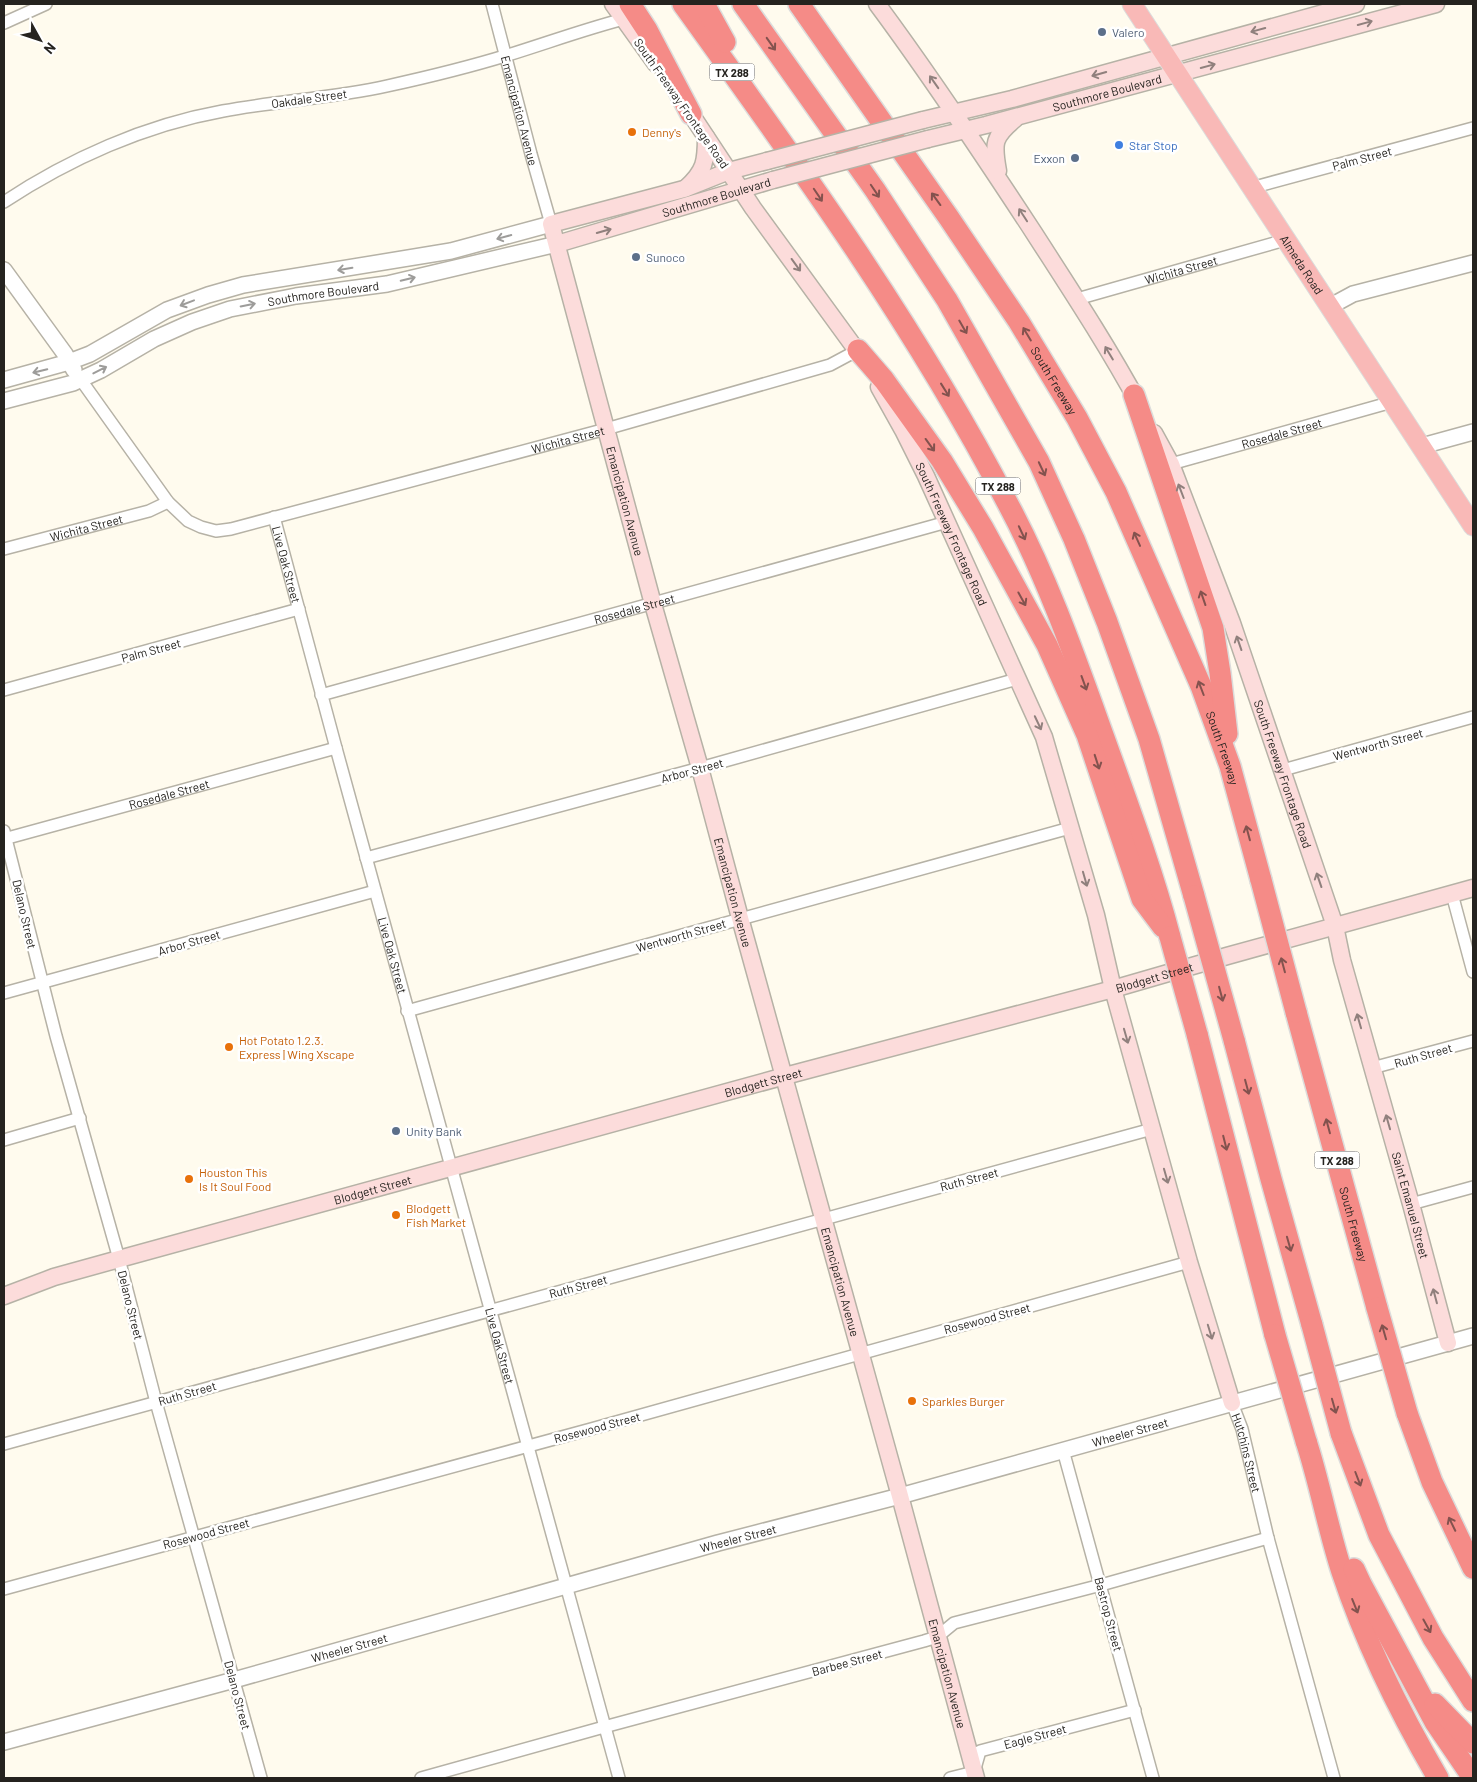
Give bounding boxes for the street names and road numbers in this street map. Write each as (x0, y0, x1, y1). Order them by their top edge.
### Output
street label: South Freeway Frontage Road (632, 35, 732, 171)
street label: Emancipation Avenue (499, 54, 541, 167)
road number: TX 288 (710, 64, 754, 80)
street label: Southmore Boulevard (1051, 71, 1163, 114)
street label: Oakdale Street (270, 86, 348, 110)
street label: Palm Street (1331, 143, 1393, 173)
street label: Southmore Boulevard (660, 174, 772, 220)
street label: Almeda Road (1278, 232, 1327, 297)
street label: Wichita Street (1143, 253, 1219, 287)
street label: Southmore Boulevard (266, 278, 380, 308)
street label: South Freeway (1028, 344, 1080, 417)
street label: Rosedale Street (1240, 415, 1324, 451)
street label: Wichita Street (530, 423, 606, 456)
street label: Emancipation Avenue (604, 445, 647, 557)
street label: South Freeway Frontage Road (913, 460, 991, 608)
road number: TX 288 (976, 478, 1020, 494)
street label: Wichita Street (48, 511, 124, 544)
street label: Live Oak Street (270, 524, 304, 604)
street label: Rosedale Street (592, 591, 676, 626)
street label: Palm Street (120, 635, 182, 665)
street label: South Freeway Frontage Road (1252, 698, 1315, 850)
street label: South Freeway (1204, 709, 1242, 787)
street label: Wentworth Street (1331, 725, 1425, 763)
street label: Arbor Street (659, 755, 725, 785)
street label: Rosedale Street (127, 776, 211, 812)
street label: Emancipation Avenue (712, 836, 755, 949)
street label: Delano Street (10, 878, 40, 950)
street label: Live Oak Street (376, 915, 410, 995)
street label: Wentworth Street (635, 915, 727, 955)
street label: Arbor Street (156, 926, 222, 958)
street label: Blodgett Street (1114, 959, 1195, 995)
street label: Ruth Street (1392, 1040, 1454, 1070)
street label: Blodgett Street (723, 1065, 804, 1099)
street label: Saint Emanuel Street (1390, 1150, 1432, 1260)
road number: TX 288 (1314, 1152, 1360, 1168)
street label: Ruth Street (938, 1165, 1000, 1193)
street label: Blodgett Street (332, 1172, 413, 1207)
street label: South Freeway (1337, 1185, 1371, 1264)
street label: Emancipation Avenue (819, 1226, 862, 1338)
street label: Delano Street (116, 1269, 146, 1341)
street label: Ruth Street (547, 1272, 609, 1300)
street label: Rosewood Street (942, 1300, 1032, 1336)
street label: Live Oak Street (483, 1306, 517, 1386)
street label: Ruth Street (156, 1378, 218, 1408)
street label: Rosewood Street (552, 1409, 642, 1445)
street label: Hutchins Street (1229, 1411, 1264, 1494)
street label: Wheeler Street (1090, 1414, 1170, 1449)
street label: Rosewood Street (161, 1515, 251, 1551)
street label: Wheeler Street (698, 1521, 778, 1555)
street label: Bastrop Street (1092, 1575, 1126, 1653)
street label: Emancipation Avenue (926, 1617, 969, 1730)
street label: Wheeler Street (310, 1630, 389, 1665)
street label: Barbee Street (810, 1646, 884, 1678)
street label: Delano Street (222, 1659, 254, 1731)
street label: Eagle Street (1002, 1721, 1068, 1751)

